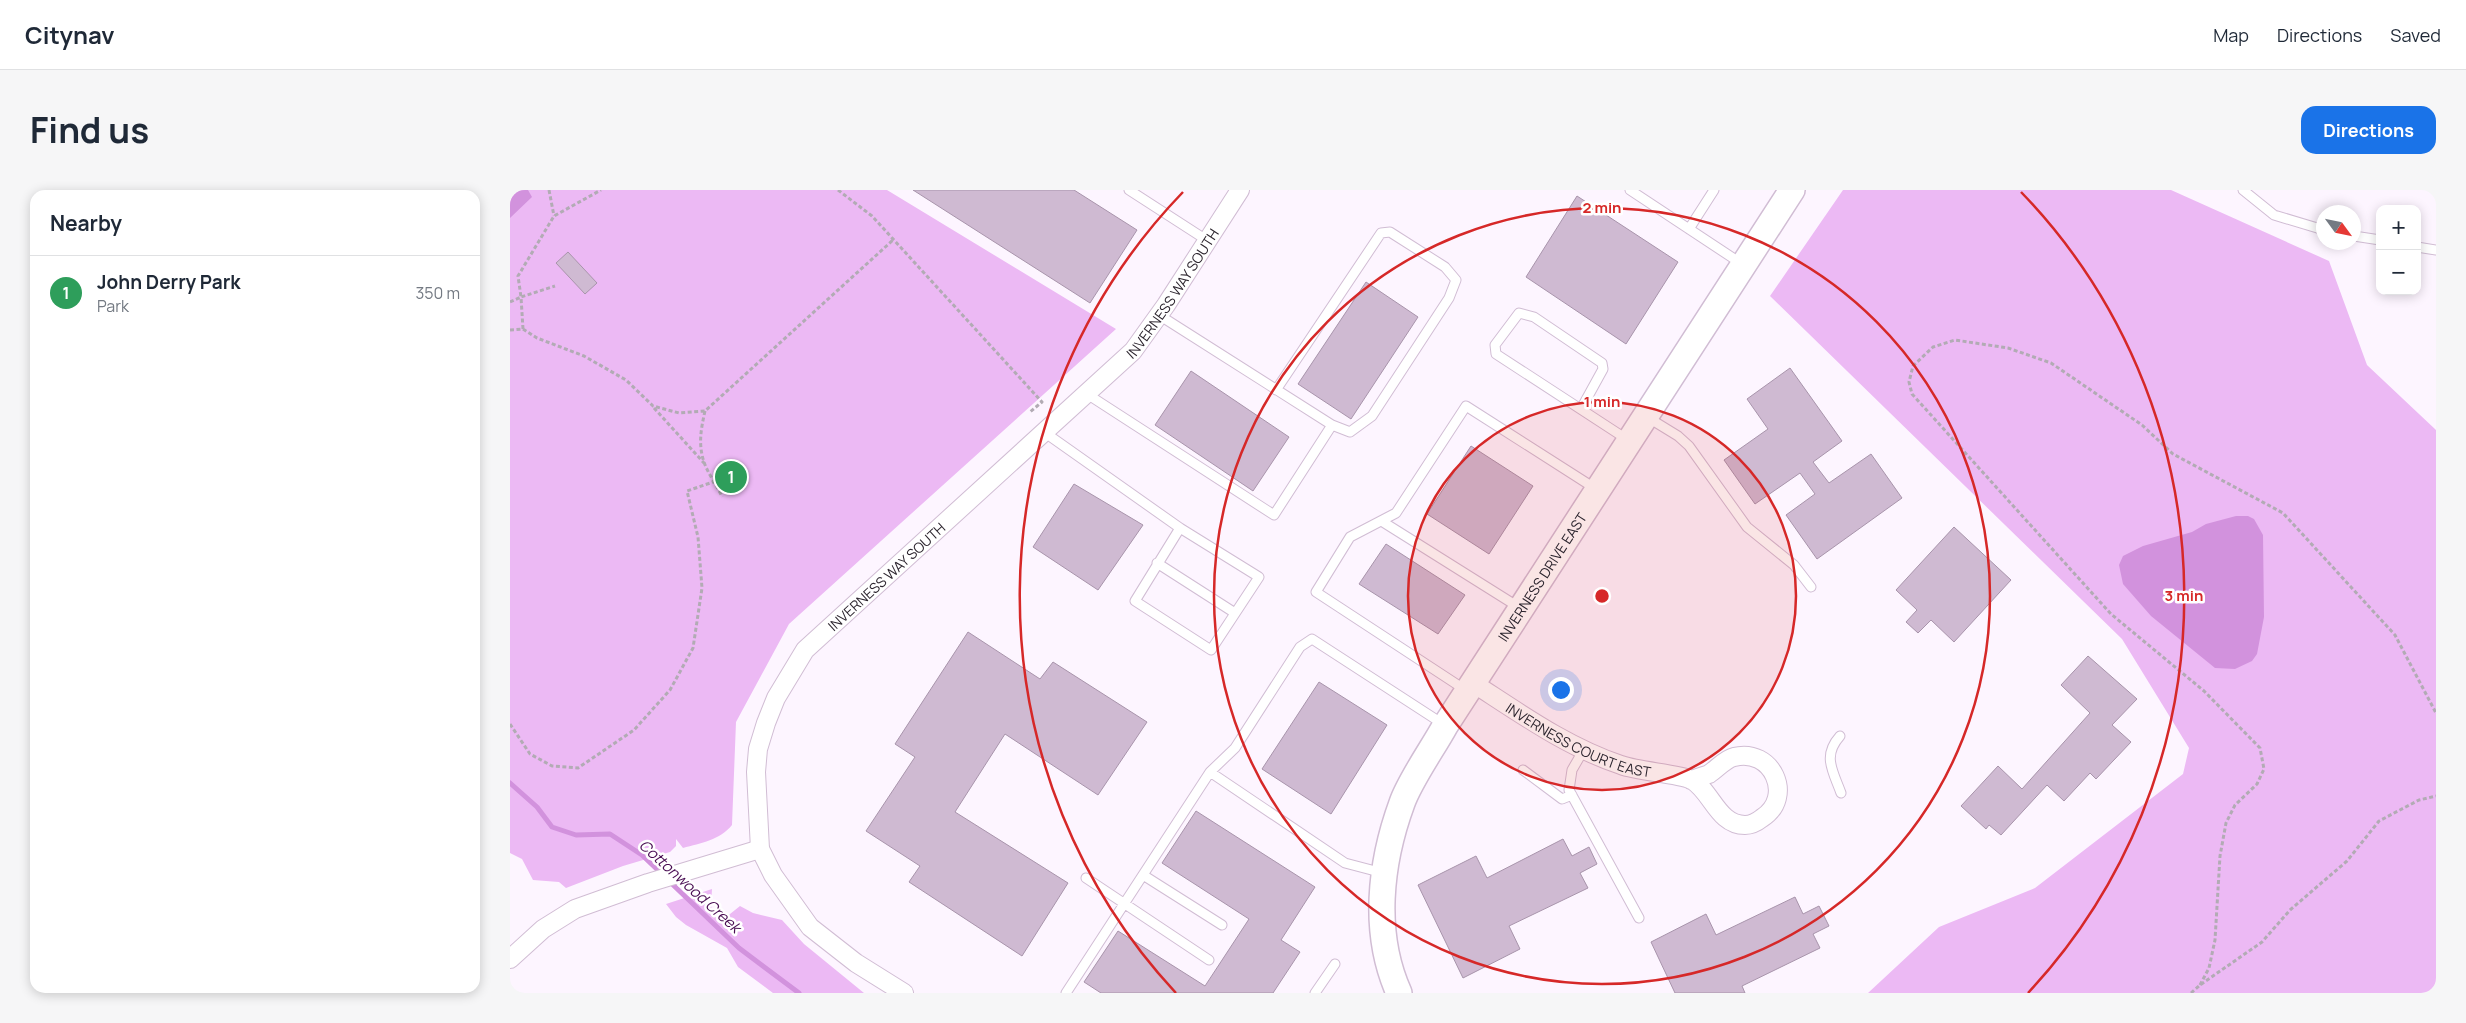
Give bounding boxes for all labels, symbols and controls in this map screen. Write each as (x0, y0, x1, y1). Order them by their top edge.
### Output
text: Citynav (25, 18, 115, 51)
text: Map (2213, 23, 2249, 47)
text: Directions (2277, 23, 2362, 47)
text: Saved (2390, 23, 2441, 47)
text: Find us (30, 106, 149, 154)
button: Directions (2301, 106, 2436, 154)
text: 2 min (1582, 197, 1622, 218)
north arrow (2316, 205, 2361, 250)
map controls (2376, 205, 2421, 295)
button: + (2376, 205, 2421, 250)
text: Nearby (50, 209, 122, 237)
street label: INVERNESS WAY SOUTH (1122, 225, 1222, 362)
button: − (2376, 250, 2421, 295)
text: John Derry Park (97, 269, 240, 295)
text: 1 (62, 282, 70, 304)
text: 350 m (415, 282, 460, 304)
text: Park (97, 295, 129, 317)
text: 1 min (1584, 391, 1620, 412)
pin: 1 (715, 458, 747, 496)
street label: INVERNESS DRIVE EAST (1493, 508, 1591, 645)
street label: INVERNESS WAY SOUTH (823, 518, 949, 634)
text: 3 min (2165, 585, 2203, 606)
centre of rings (1593, 587, 1611, 605)
your location (1548, 677, 1574, 703)
street label: INVERNESS COURT EAST (1503, 698, 1653, 781)
water label: Cottonwood Creek (635, 835, 747, 939)

